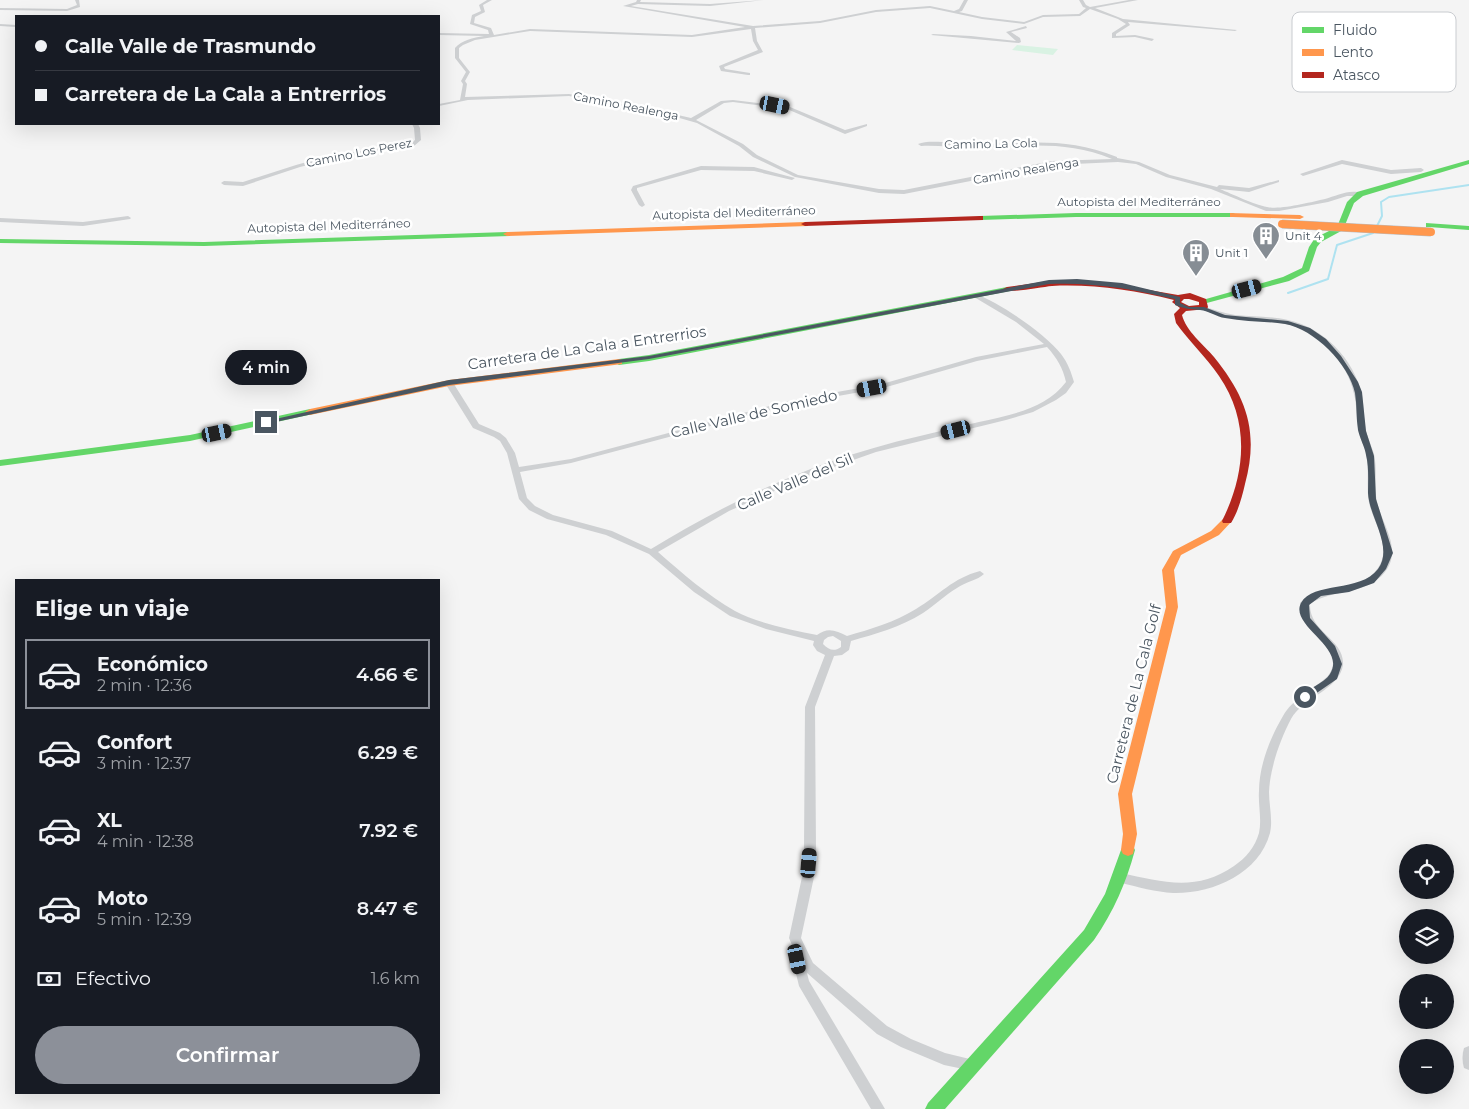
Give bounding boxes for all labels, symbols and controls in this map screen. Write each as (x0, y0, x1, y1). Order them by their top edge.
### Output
legend (1292, 12, 1456, 92)
text: Fluido (1333, 21, 1377, 39)
text: Calle Valle de Trasmundo (65, 35, 316, 58)
text: Lento (1333, 43, 1373, 61)
text: Atasco (1333, 66, 1380, 84)
text: Carretera de La Cala a Entrerrios (65, 83, 386, 106)
street label: Camino Realenga (572, 88, 680, 123)
car (758, 95, 791, 115)
street label: Camino Los Perez (305, 135, 413, 170)
street label: Camino La Cola (944, 135, 1038, 152)
street label: Camino Realenga (972, 154, 1080, 187)
street label: Autopista del Mediterráneo (1057, 194, 1221, 209)
street label: Autopista del Mediterráneo (652, 202, 816, 223)
street label: Autopista del Mediterráneo (247, 215, 411, 236)
building icon: Unit 4 (1251, 221, 1281, 260)
place label: Unit 4 (1285, 228, 1322, 243)
building icon: Unit 1 (1181, 238, 1211, 277)
place label: Unit 1 (1215, 245, 1248, 260)
car (1230, 278, 1263, 300)
street label: Carretera de La Cala a Entrerrios (466, 321, 707, 374)
callout: 4 min (225, 350, 307, 384)
text: 4 min (242, 358, 290, 377)
car (855, 378, 888, 398)
street label: Calle Valle de Somiedo (669, 385, 839, 442)
route end (255, 411, 277, 433)
car (939, 419, 972, 441)
car (200, 423, 233, 443)
street label: Calle Valle del Sil (734, 448, 856, 515)
text: Elige un viaje (35, 595, 189, 622)
street label: Carretera de La Cala Golf (1102, 601, 1165, 786)
icon: car (37, 652, 82, 697)
text: Económico (97, 653, 208, 676)
text: 4.66 € (356, 663, 418, 686)
text: 2 min · 12:36 (97, 676, 192, 695)
route start (1294, 686, 1316, 708)
icon: car (37, 730, 82, 775)
text: Confort (97, 731, 172, 754)
text: 6.29 € (358, 741, 418, 764)
text: 3 min · 12:37 (97, 754, 191, 773)
icon: car (37, 808, 82, 853)
text: XL (97, 809, 122, 832)
text: 7.92 € (359, 819, 418, 842)
text: 4 min · 12:38 (97, 832, 194, 851)
map controls (1399, 844, 1454, 1094)
button: locate (1399, 844, 1454, 899)
car (800, 847, 817, 879)
icon: car (37, 886, 82, 931)
text: Moto (97, 887, 148, 910)
text: 8.47 € (357, 897, 418, 920)
button: layers (1399, 909, 1454, 964)
text: 5 min · 12:39 (97, 910, 192, 929)
car (786, 943, 807, 975)
icon: cash (35, 965, 63, 993)
text: Efectivo (75, 967, 151, 990)
text: 1.6 km (371, 969, 420, 988)
button: + (1399, 974, 1454, 1029)
button: Confirmar (35, 1026, 420, 1084)
button: − (1399, 1039, 1454, 1094)

